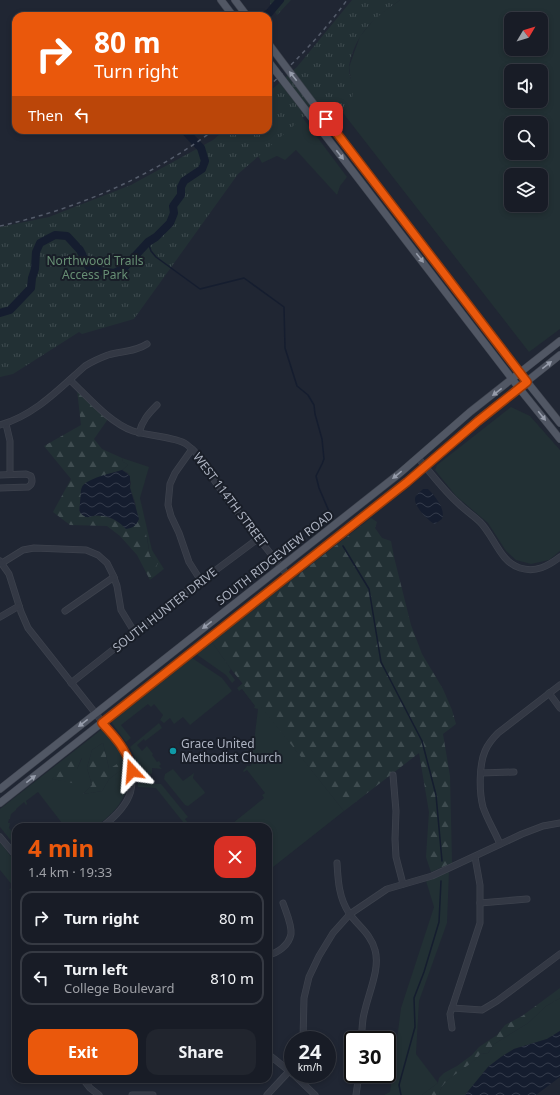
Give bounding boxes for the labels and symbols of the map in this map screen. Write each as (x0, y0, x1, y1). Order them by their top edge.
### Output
north arrow (504, 12, 548, 56)
one-way arrow (288, 70, 297, 81)
pin (309, 102, 343, 136)
one-way arrow (336, 150, 345, 161)
park label: Northwood Trails Access Park (47, 252, 144, 283)
one-way arrow (415, 253, 424, 264)
one-way arrow (542, 361, 553, 370)
one-way arrow (491, 387, 502, 396)
one-way arrow (538, 411, 547, 422)
street label: WEST 114TH STREET (189, 449, 272, 551)
one-way arrow (392, 471, 403, 479)
street label: SOUTH RIDGEVIEW ROAD (213, 506, 337, 609)
street label: SOUTH HUNTER DRIVE (109, 563, 220, 656)
one-way arrow (202, 621, 213, 630)
one-way arrow (78, 719, 89, 727)
place label: Grace United Methodist Church (181, 735, 282, 766)
marker: Grace United Methodist Church (168, 746, 178, 756)
position arrow (111, 750, 153, 792)
one-way arrow (25, 775, 36, 783)
speed limit sign: 30 (344, 1031, 396, 1083)

